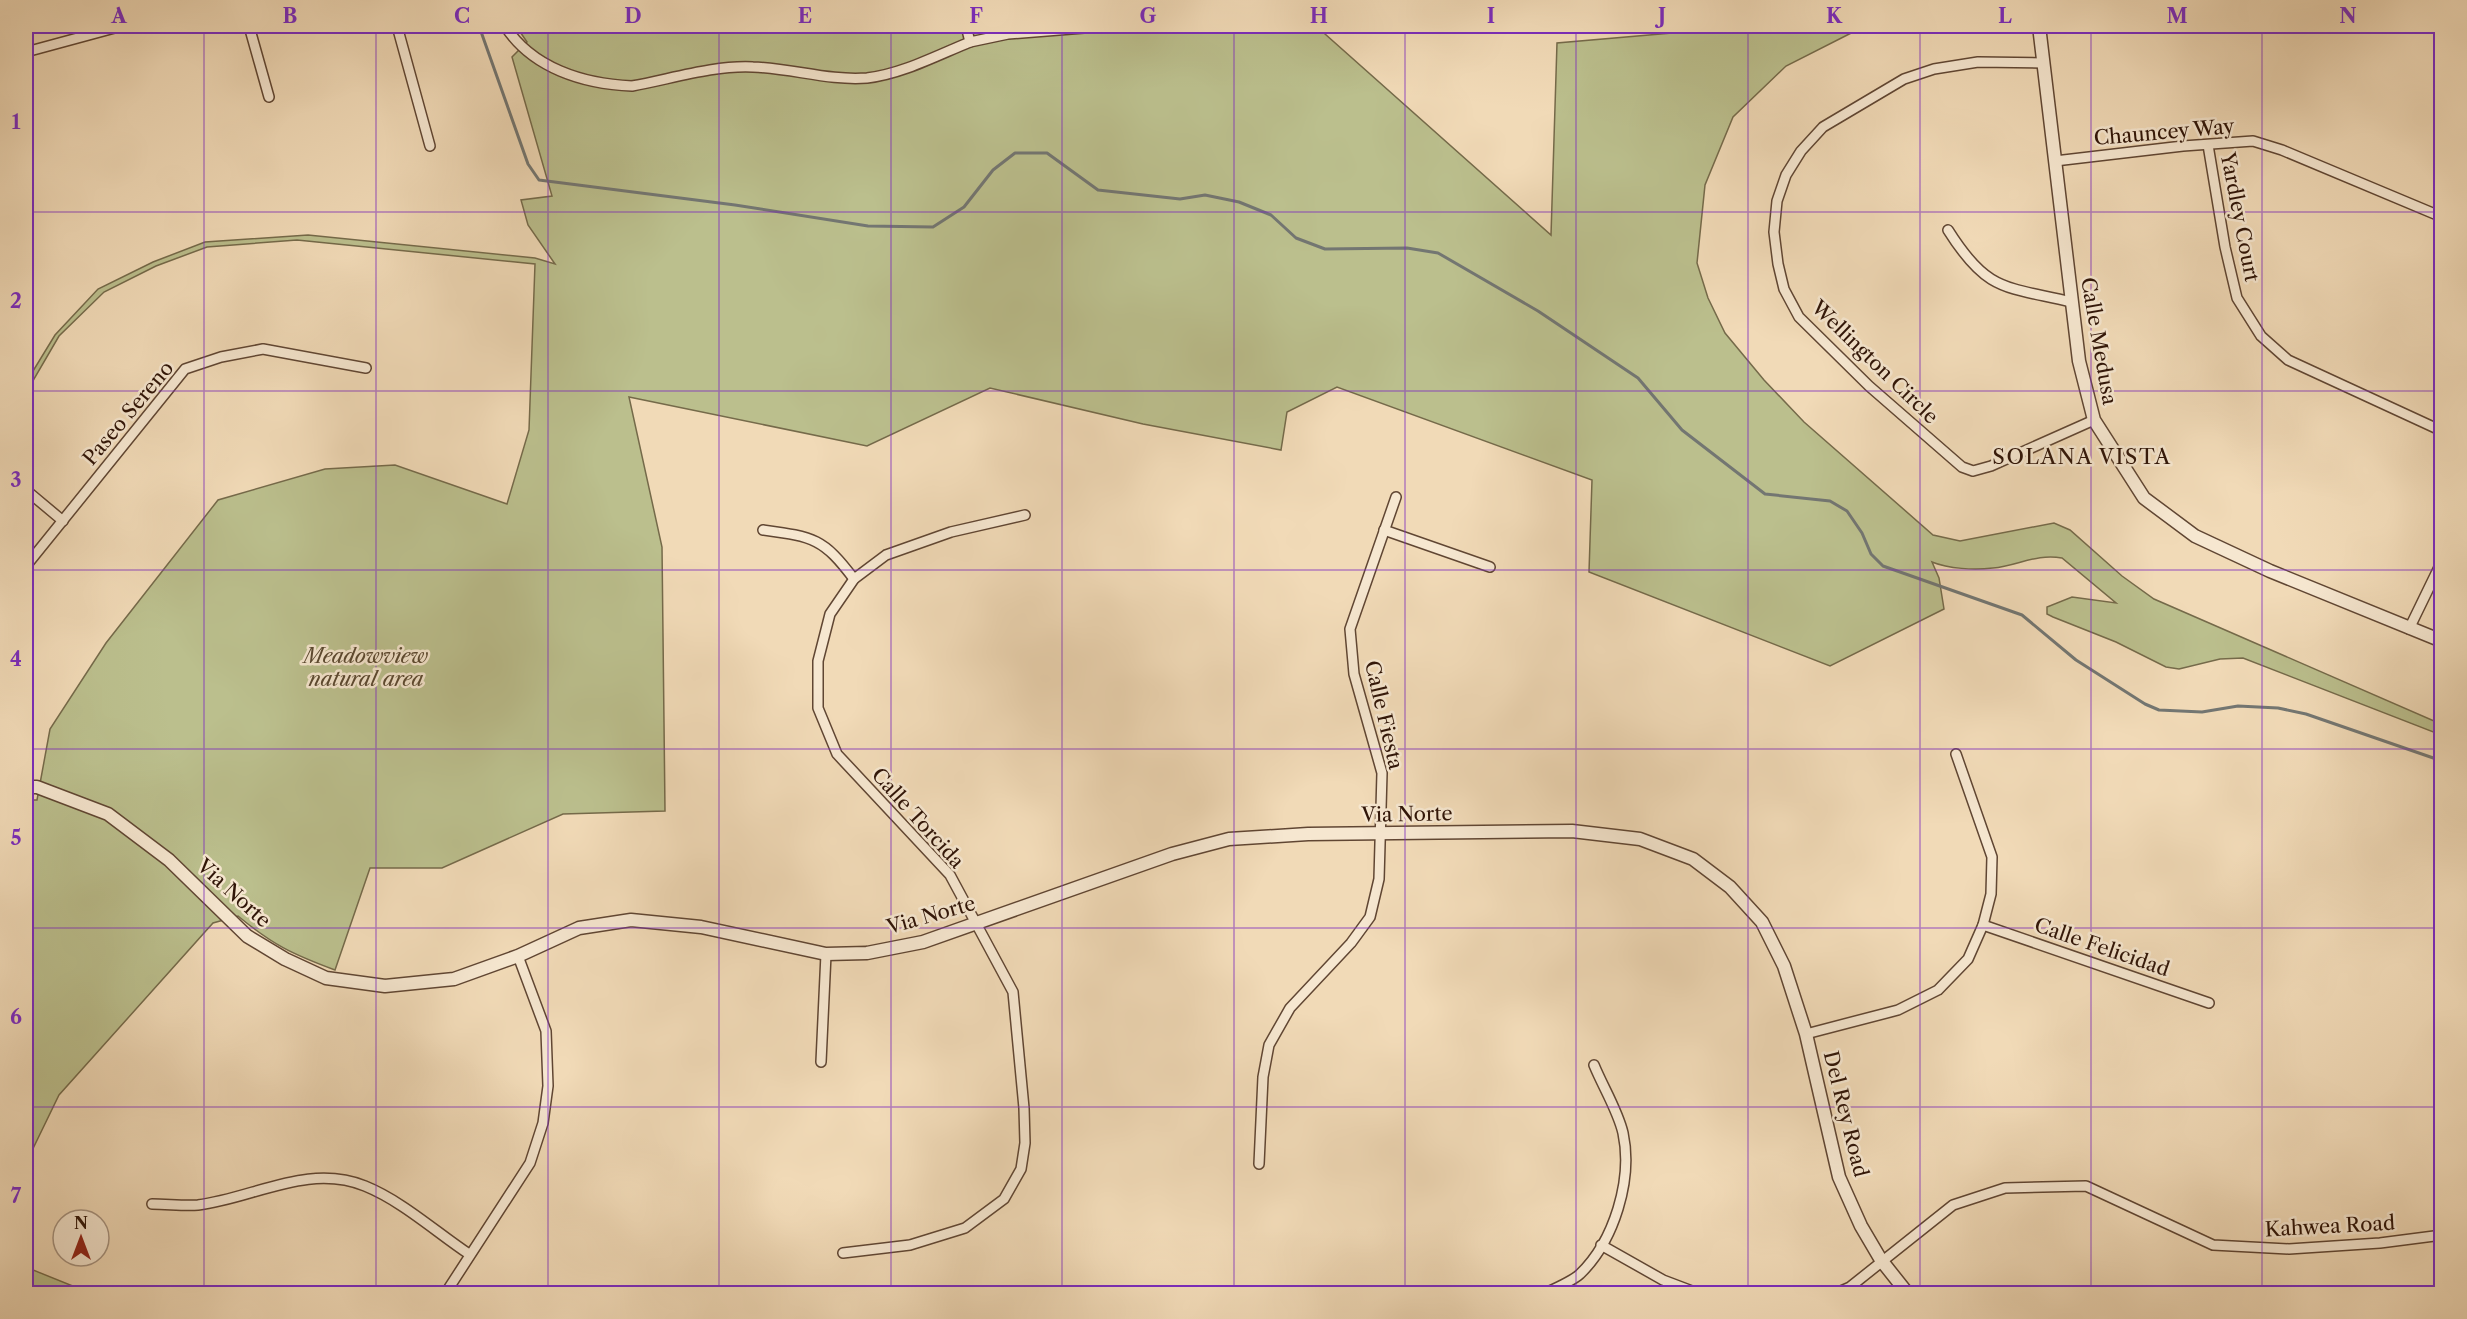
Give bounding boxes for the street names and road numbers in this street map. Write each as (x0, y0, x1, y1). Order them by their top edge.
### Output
street label: Chauncey Way (2093, 114, 2236, 150)
street label: Yardley Court (2216, 149, 2264, 284)
street label: Calle Medusa (2076, 275, 2122, 407)
street label: Wellington Circle (1806, 295, 1943, 429)
street label: Paseo Sereno (78, 356, 178, 470)
street label: Calle Fiesta (1360, 658, 1408, 772)
street label: Calle Torcida (867, 763, 970, 873)
street label: Via Norte (1360, 801, 1453, 827)
street label: Via Norte (191, 853, 276, 932)
street label: Via Norte (883, 891, 978, 939)
street label: Calle Felicidad (2031, 913, 2173, 981)
street label: Del Rey Road (1819, 1048, 1873, 1180)
street label: Kahwea Road (2264, 1211, 2396, 1241)

